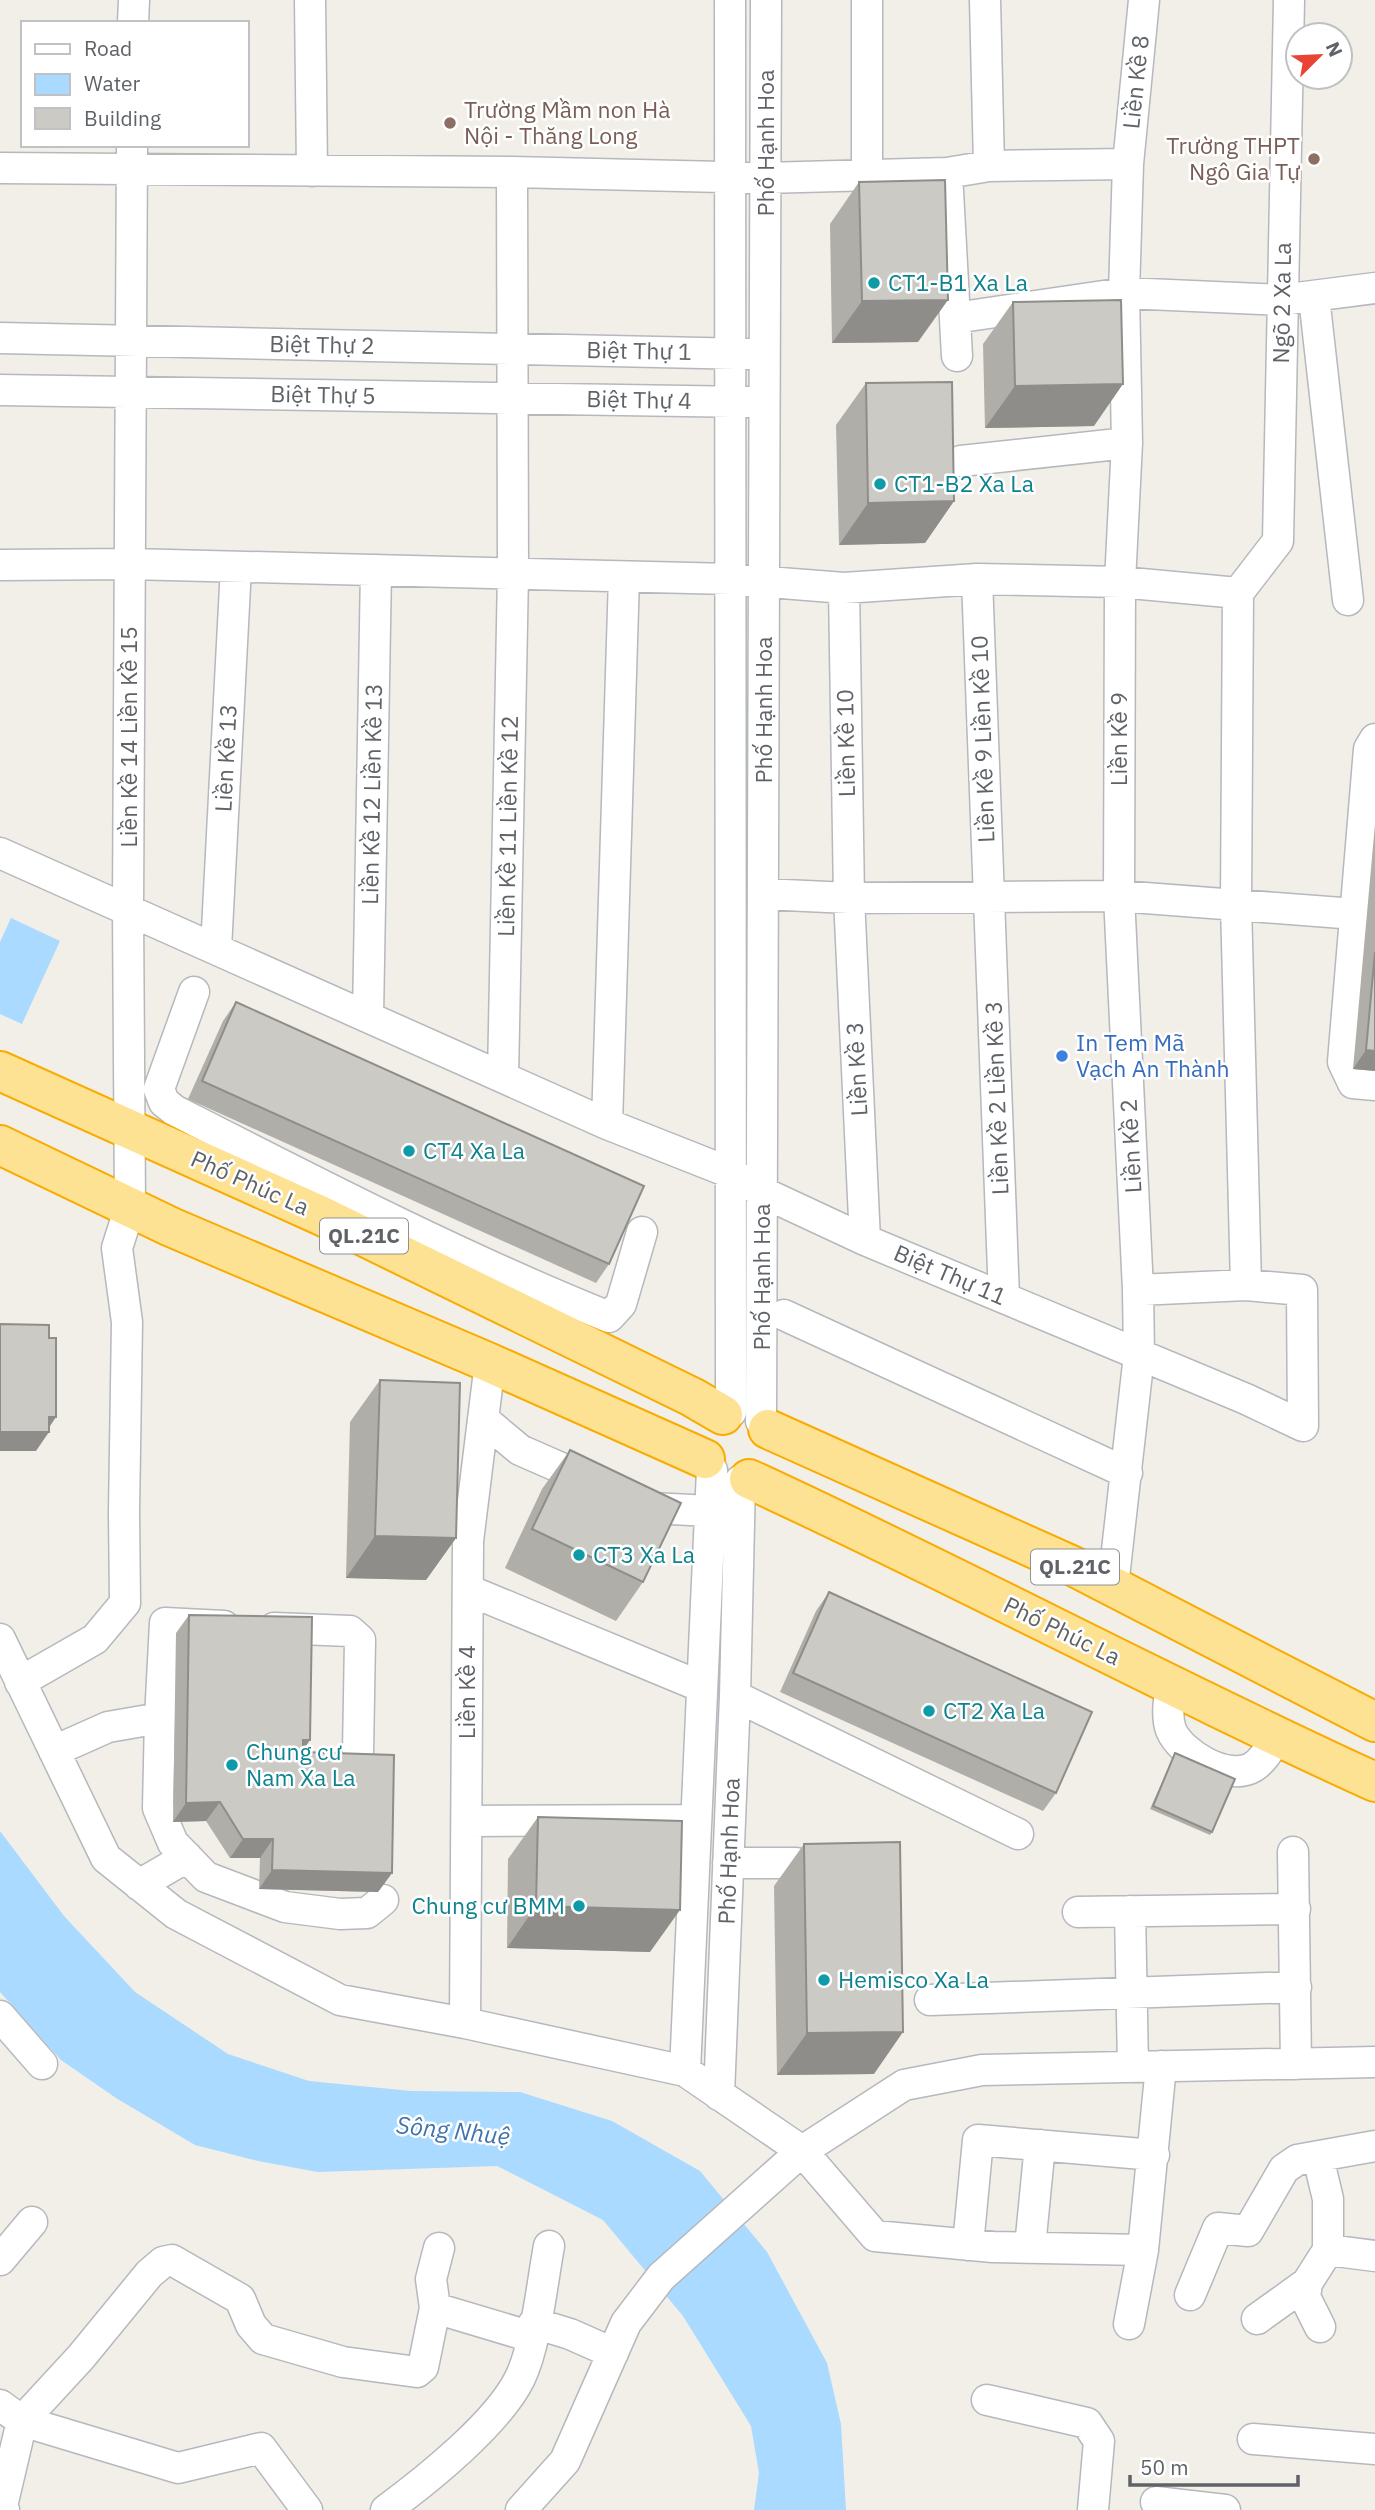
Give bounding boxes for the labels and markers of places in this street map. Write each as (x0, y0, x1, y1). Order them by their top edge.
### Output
place label: Trường Mầm non Hà Nội - Thăng Long (464, 94, 671, 150)
marker: Trường Mầm non Hà Nội - Thăng Long (442, 115, 458, 131)
place label: Trường THPT Ngô Gia Tự (1166, 130, 1301, 186)
marker: Trường THPT Ngô Gia Tự (1306, 151, 1322, 167)
place label: CT1-B1 Xa La (888, 267, 1028, 297)
marker: CT1-B1 Xa La (866, 275, 882, 291)
place label: CT1-B2 Xa La (894, 468, 1034, 498)
marker: CT1-B2 Xa La (872, 476, 888, 492)
place label: In Tem Mã Vạch An Thành (1076, 1027, 1230, 1083)
marker: In Tem Mã Vạch An Thành (1054, 1048, 1070, 1064)
place label: CT4 Xa La (423, 1135, 525, 1165)
marker: CT4 Xa La (401, 1143, 417, 1159)
place label: CT3 Xa La (593, 1539, 695, 1569)
marker: CT3 Xa La (571, 1547, 587, 1563)
place label: CT2 Xa La (943, 1695, 1045, 1725)
marker: CT2 Xa La (921, 1703, 937, 1719)
place label: Chung cư Nam Xa La (246, 1736, 355, 1792)
marker: Chung cư Nam Xa La (224, 1757, 240, 1773)
place label: Chung cư BMM (412, 1890, 565, 1920)
marker: Chung cư BMM (571, 1898, 587, 1914)
place label: Hemisco Xa La (838, 1964, 989, 1994)
marker: Hemisco Xa La (816, 1972, 832, 1988)

